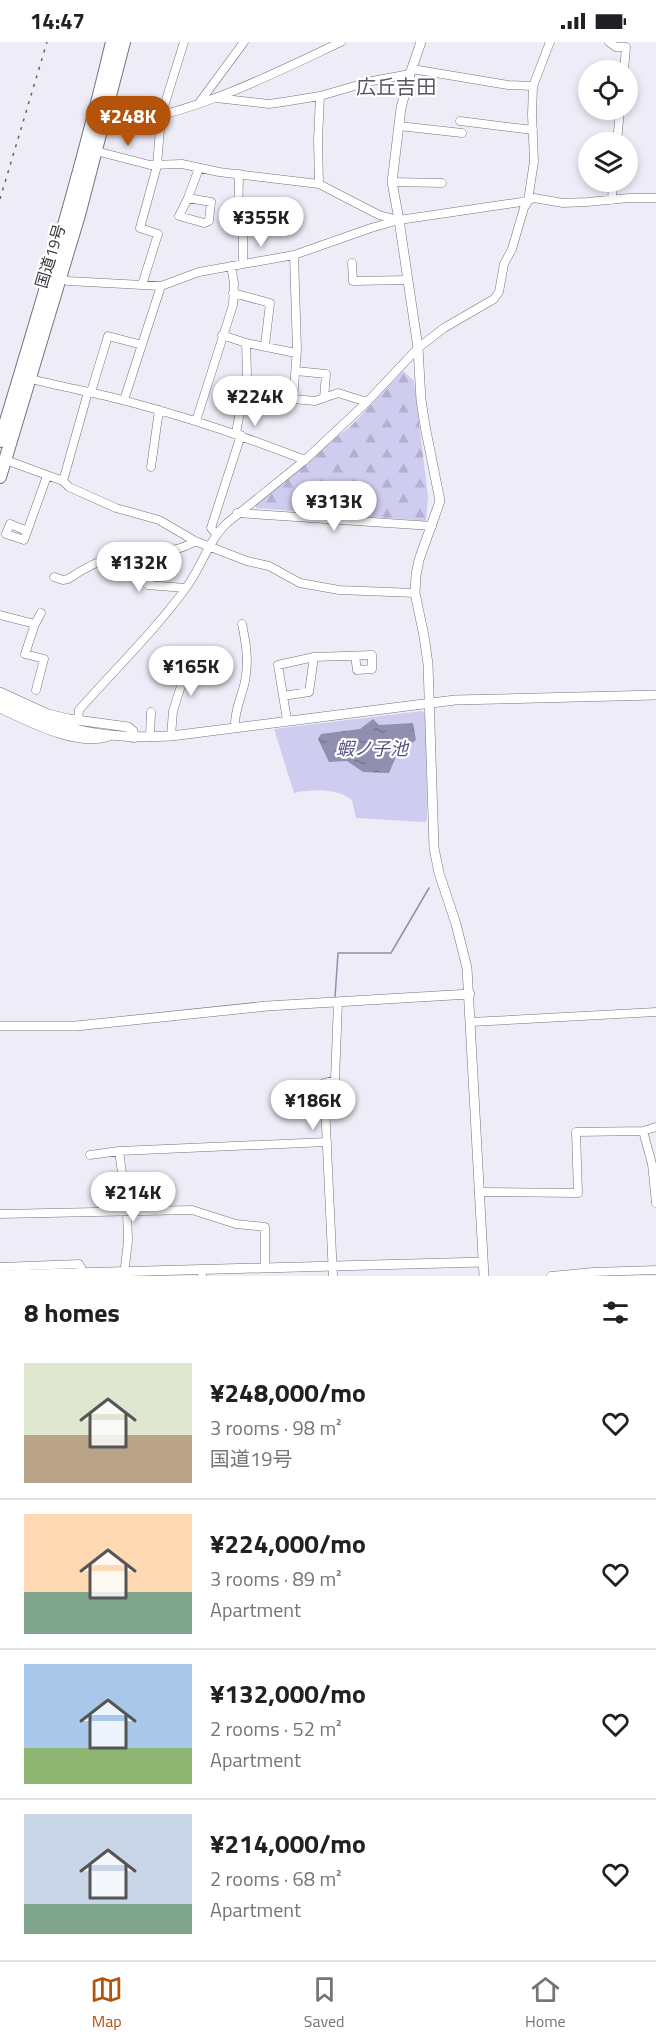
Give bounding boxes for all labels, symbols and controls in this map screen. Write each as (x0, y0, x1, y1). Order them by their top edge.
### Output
text: 14:47 (30, 4, 85, 38)
map controls (578, 60, 638, 192)
button: locate (578, 60, 638, 120)
district label: 広丘吉田 (356, 71, 436, 102)
pin: ¥248K (86, 96, 170, 147)
text: ¥248K (100, 100, 156, 131)
button: layers (578, 132, 638, 192)
pin: ¥355K (219, 197, 303, 248)
text: ¥355K (233, 201, 289, 232)
street label: 国道19号 (29, 221, 71, 291)
pin: ¥224K (213, 376, 297, 427)
text: ¥224K (227, 380, 283, 411)
pin: ¥313K (292, 481, 376, 532)
text: ¥313K (306, 485, 362, 516)
pin: ¥132K (97, 542, 181, 593)
text: ¥132K (111, 546, 167, 577)
pin: ¥165K (149, 646, 233, 697)
text: ¥165K (163, 650, 219, 681)
water label: 蝦ノ子池 (336, 735, 410, 762)
pin: ¥186K (271, 1080, 355, 1131)
text: ¥186K (285, 1084, 341, 1115)
pin: ¥214K (91, 1172, 175, 1223)
text: ¥214K (105, 1176, 161, 1207)
text: 8 homes (24, 1293, 120, 1332)
icon: filters (599, 1296, 632, 1329)
text: ¥248,000/mo (210, 1373, 366, 1412)
icon: home (72, 1387, 144, 1459)
icon: heart (599, 1407, 632, 1440)
text: 3 rooms · 98 m² (210, 1412, 342, 1443)
text: 国道19号 (210, 1443, 292, 1474)
text: ¥224,000/mo (210, 1524, 366, 1563)
icon: home (72, 1538, 144, 1610)
icon: heart (599, 1558, 632, 1591)
text: 3 rooms · 89 m² (210, 1563, 342, 1594)
text: Apartment (210, 1594, 301, 1625)
text: ¥132,000/mo (210, 1674, 366, 1713)
icon: home (72, 1688, 144, 1760)
icon: heart (599, 1708, 632, 1741)
text: 2 rooms · 52 m² (210, 1713, 342, 1744)
text: Apartment (210, 1744, 301, 1775)
text: ¥214,000/mo (210, 1824, 366, 1863)
icon: home (72, 1838, 144, 1910)
icon: heart (599, 1858, 632, 1891)
text: 2 rooms · 68 m² (210, 1863, 342, 1894)
text: Apartment (210, 1894, 301, 1925)
tab: Map (90, 1973, 123, 2033)
tab: Saved (304, 1973, 345, 2033)
tab: Home (525, 1973, 566, 2033)

